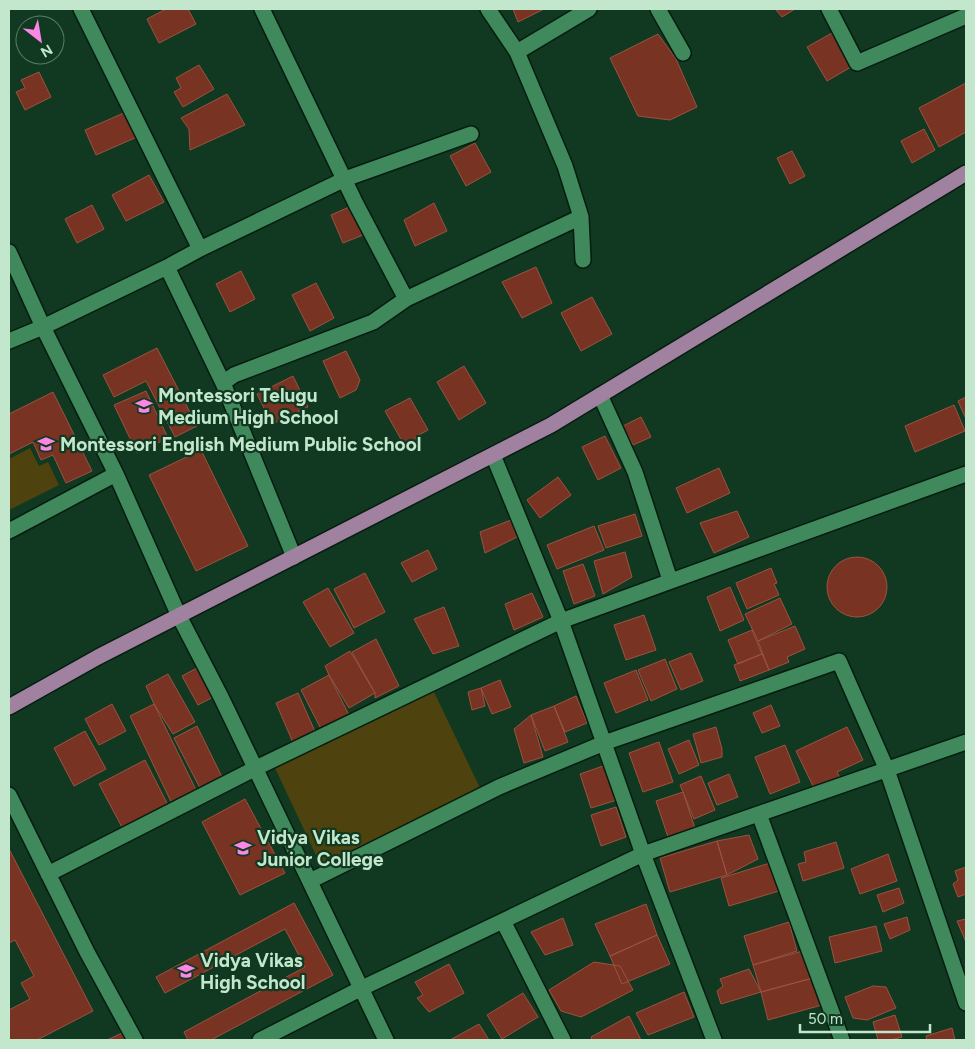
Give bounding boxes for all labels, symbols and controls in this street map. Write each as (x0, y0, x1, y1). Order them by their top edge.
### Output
north arrow (15, 15, 65, 65)
text: N (37, 41, 55, 61)
place label: Montessori Telugu Medium High School (158, 384, 338, 429)
school or university icon: Montessori Telugu Medium High School (134, 396, 154, 416)
place label: Montessori English Medium Public School (60, 433, 421, 456)
school or university icon: Montessori English Medium Public School (36, 434, 56, 454)
place label: Vidya Vikas Junior College (257, 826, 384, 871)
school or university icon: Vidya Vikas Junior College (233, 838, 253, 858)
place label: Vidya Vikas High School (200, 949, 306, 994)
school or university icon: Vidya Vikas High School (176, 961, 196, 981)
scale bar (800, 1002, 930, 1034)
text: 50 m (808, 1010, 843, 1028)

